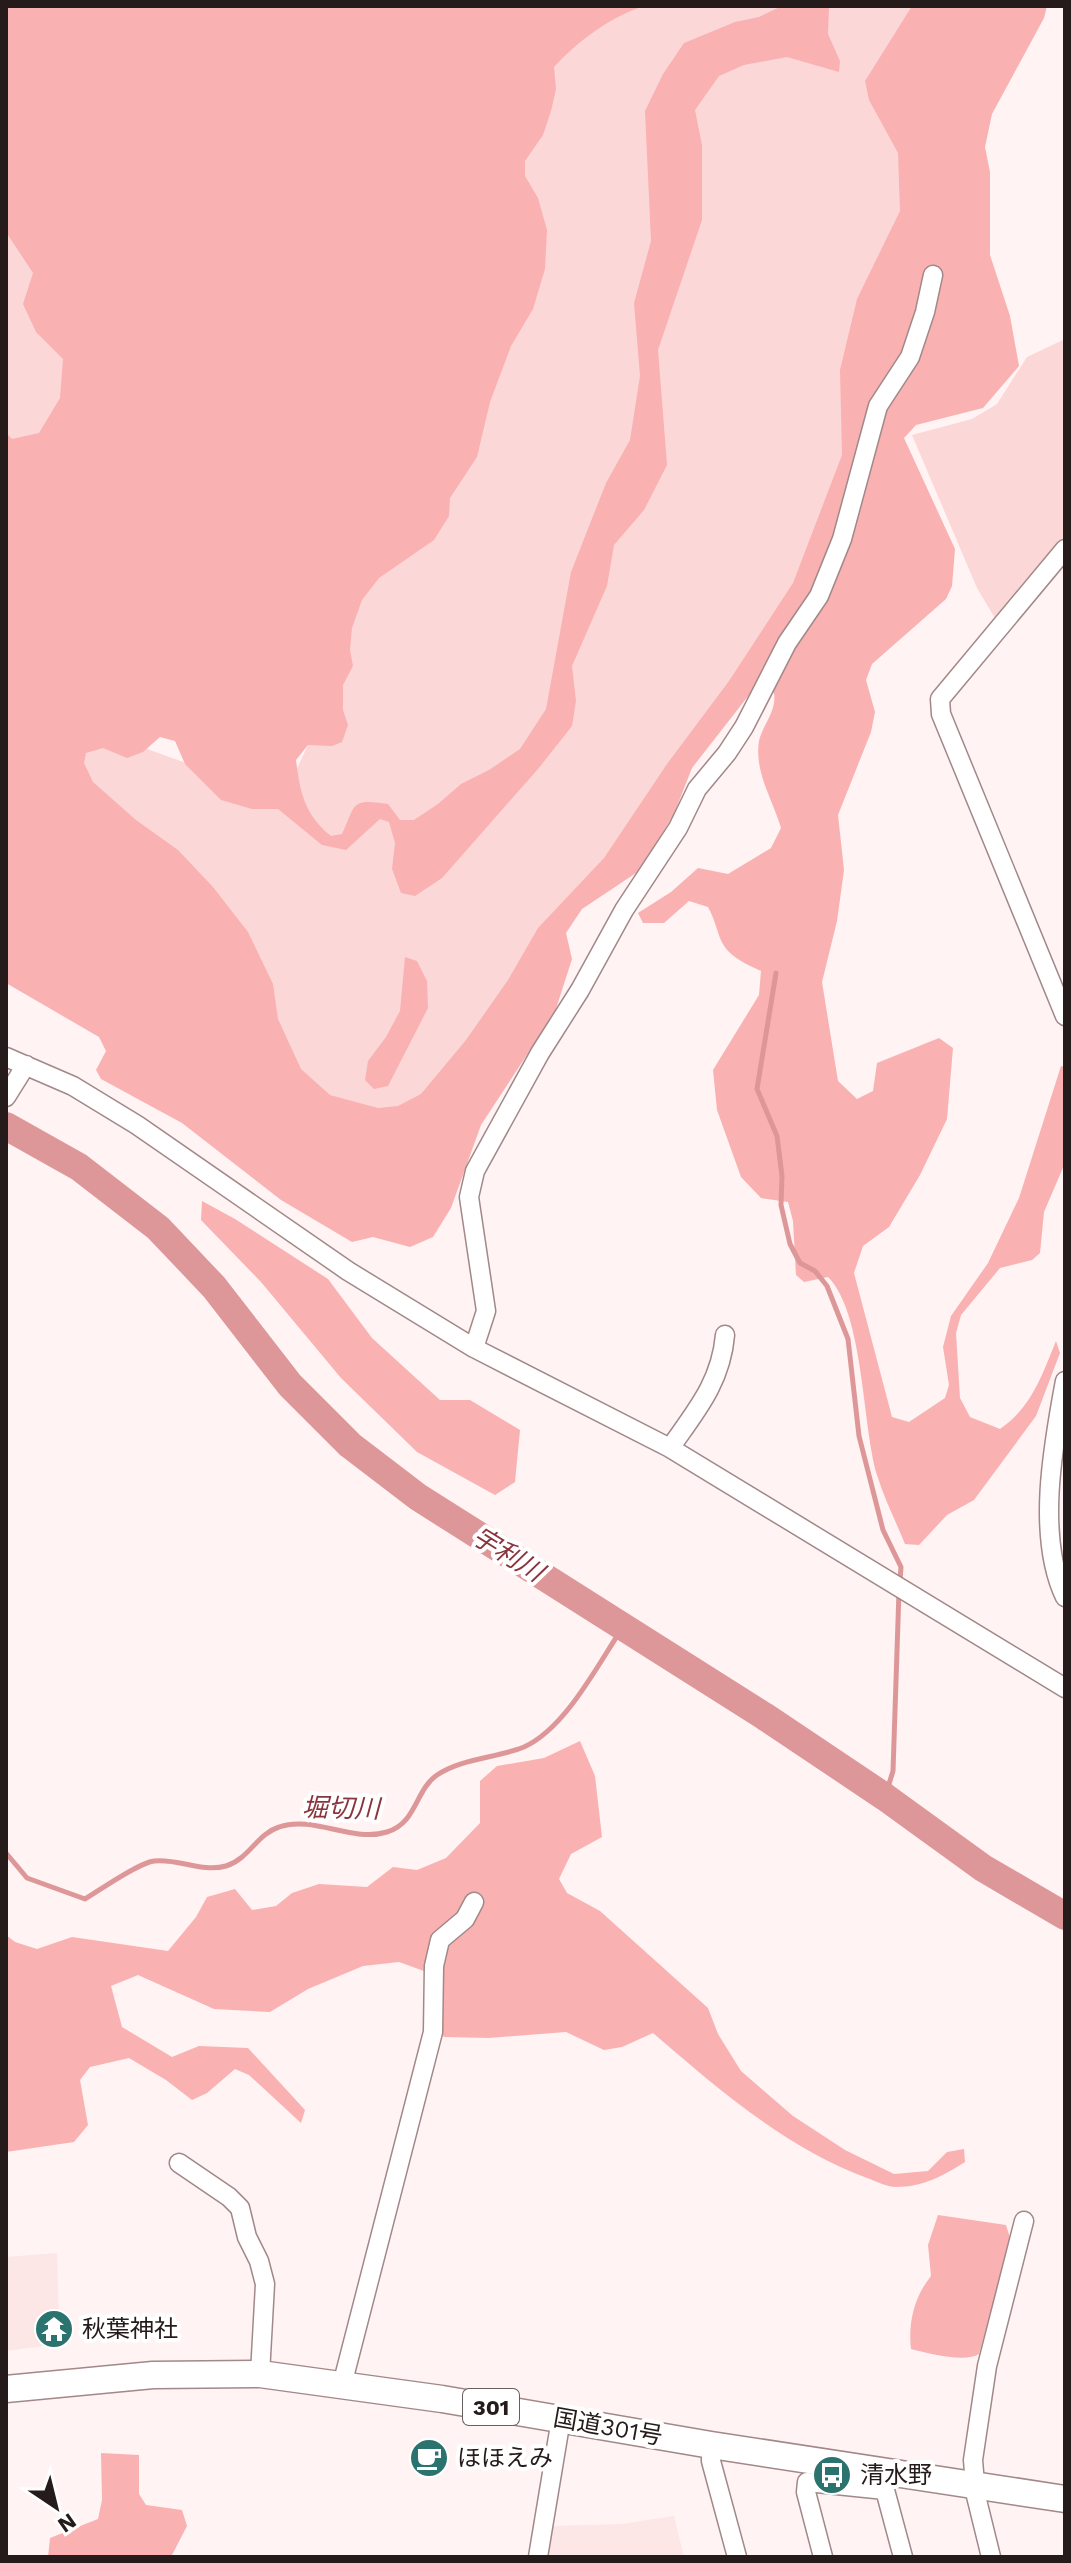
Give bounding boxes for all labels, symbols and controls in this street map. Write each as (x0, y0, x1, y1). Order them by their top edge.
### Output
water label: 宇利川 (467, 1521, 552, 1589)
water label: 堀切川 (302, 1792, 383, 1824)
temple icon: 秋葉神社 (33, 2308, 75, 2350)
place label: 秋葉神社 (82, 2315, 178, 2343)
road number: 301 (463, 2389, 519, 2425)
street label: 国道301号 (551, 2404, 665, 2450)
cafe icon: ほほえみ (408, 2437, 450, 2479)
place label: ほほえみ (457, 2444, 553, 2472)
bus stop icon: 清水野 (811, 2454, 853, 2496)
place label: 清水野 (860, 2461, 932, 2489)
north arrow (16, 2467, 96, 2547)
text: N (53, 2508, 81, 2538)

